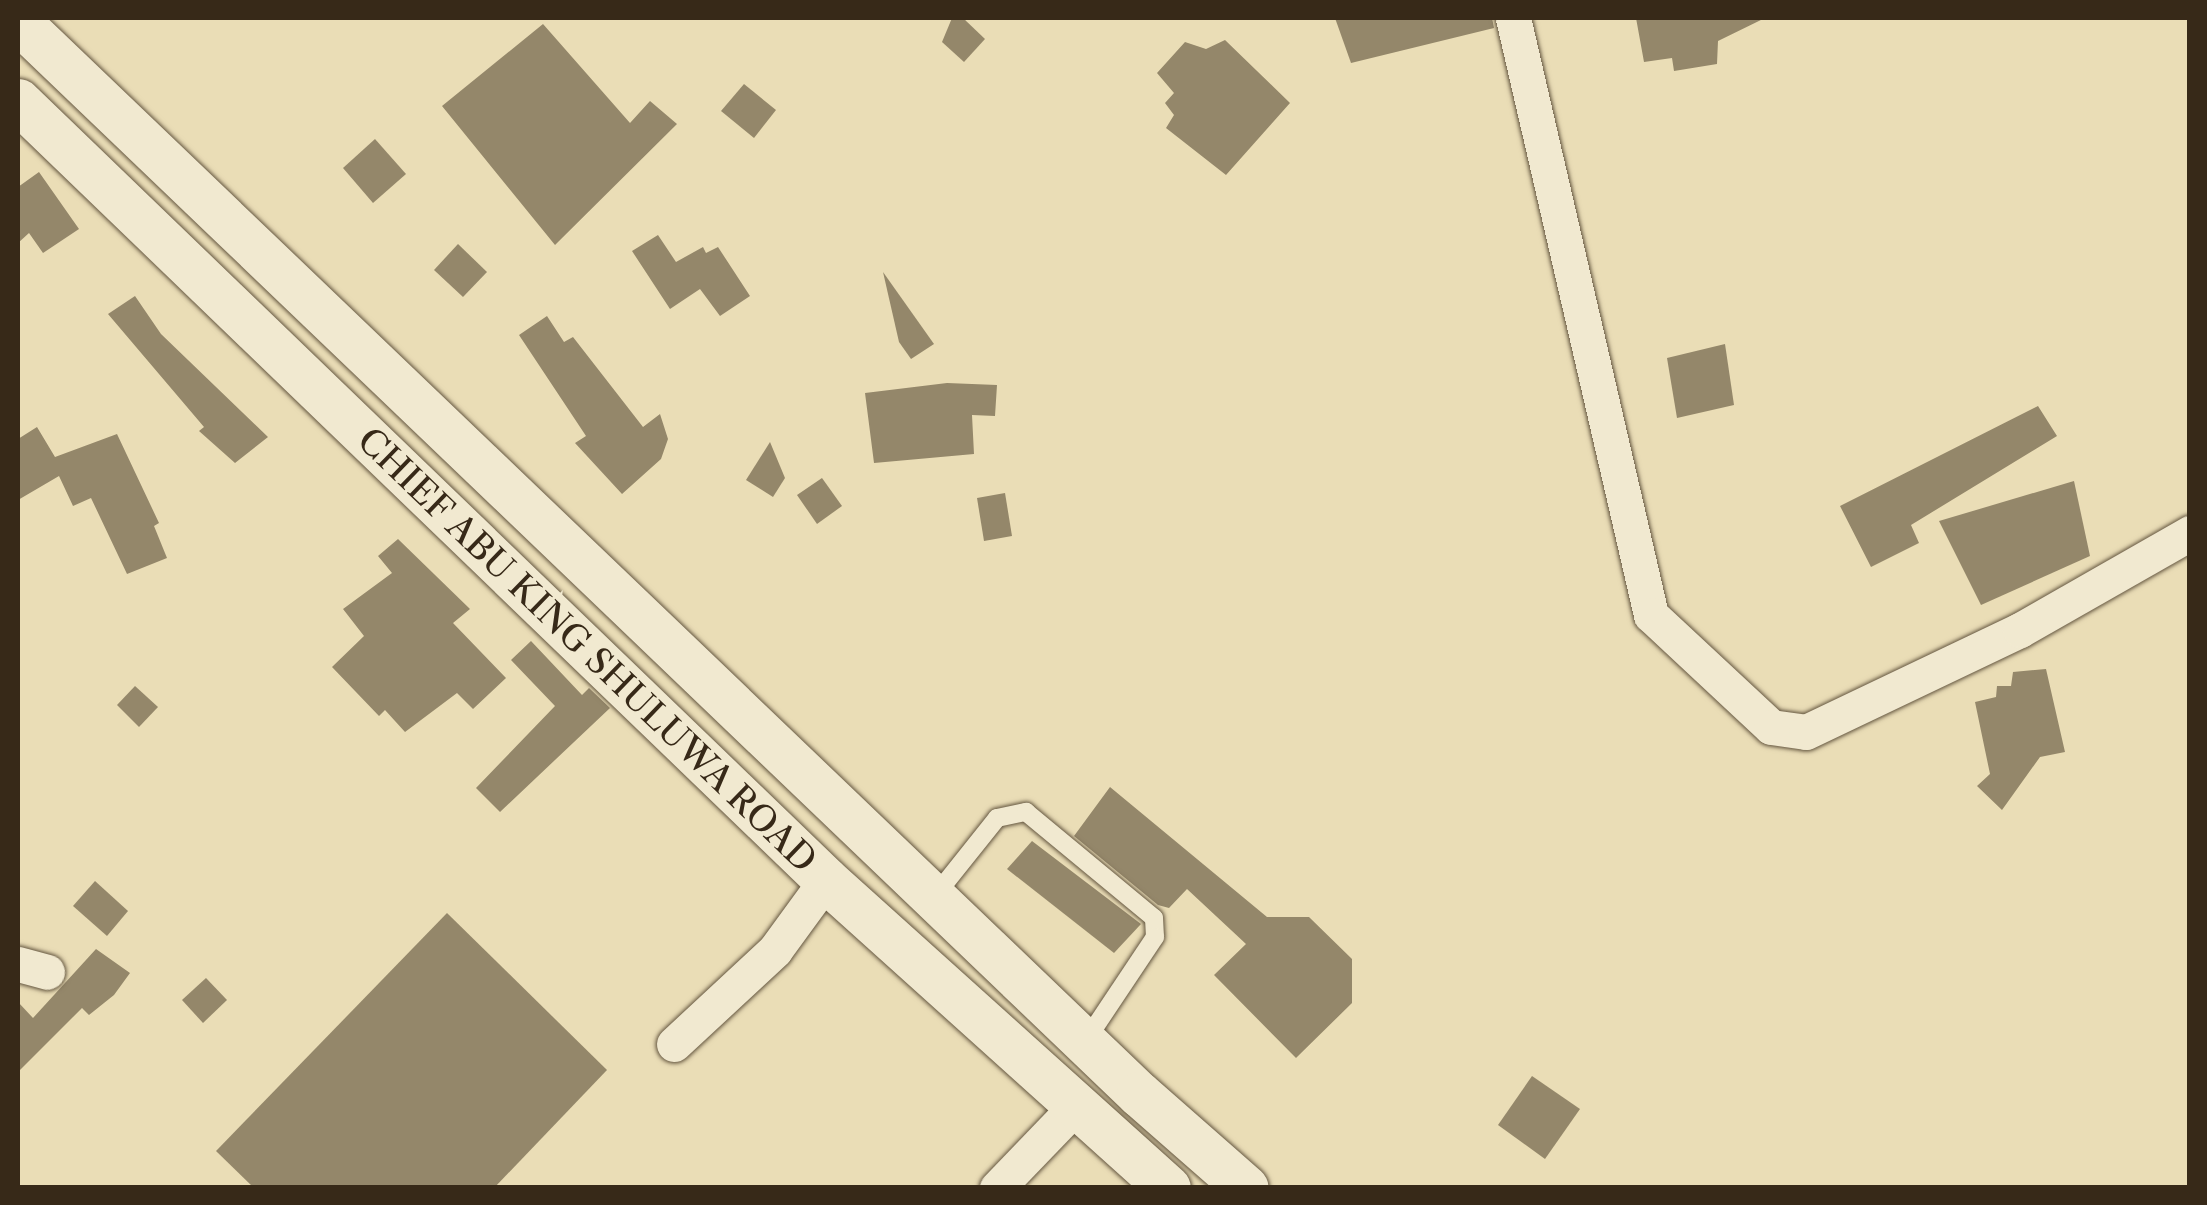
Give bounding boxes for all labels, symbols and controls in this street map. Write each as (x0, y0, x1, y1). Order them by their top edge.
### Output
street label: CHIEF ABU KING SHULUWA ROAD (348, 418, 826, 882)

